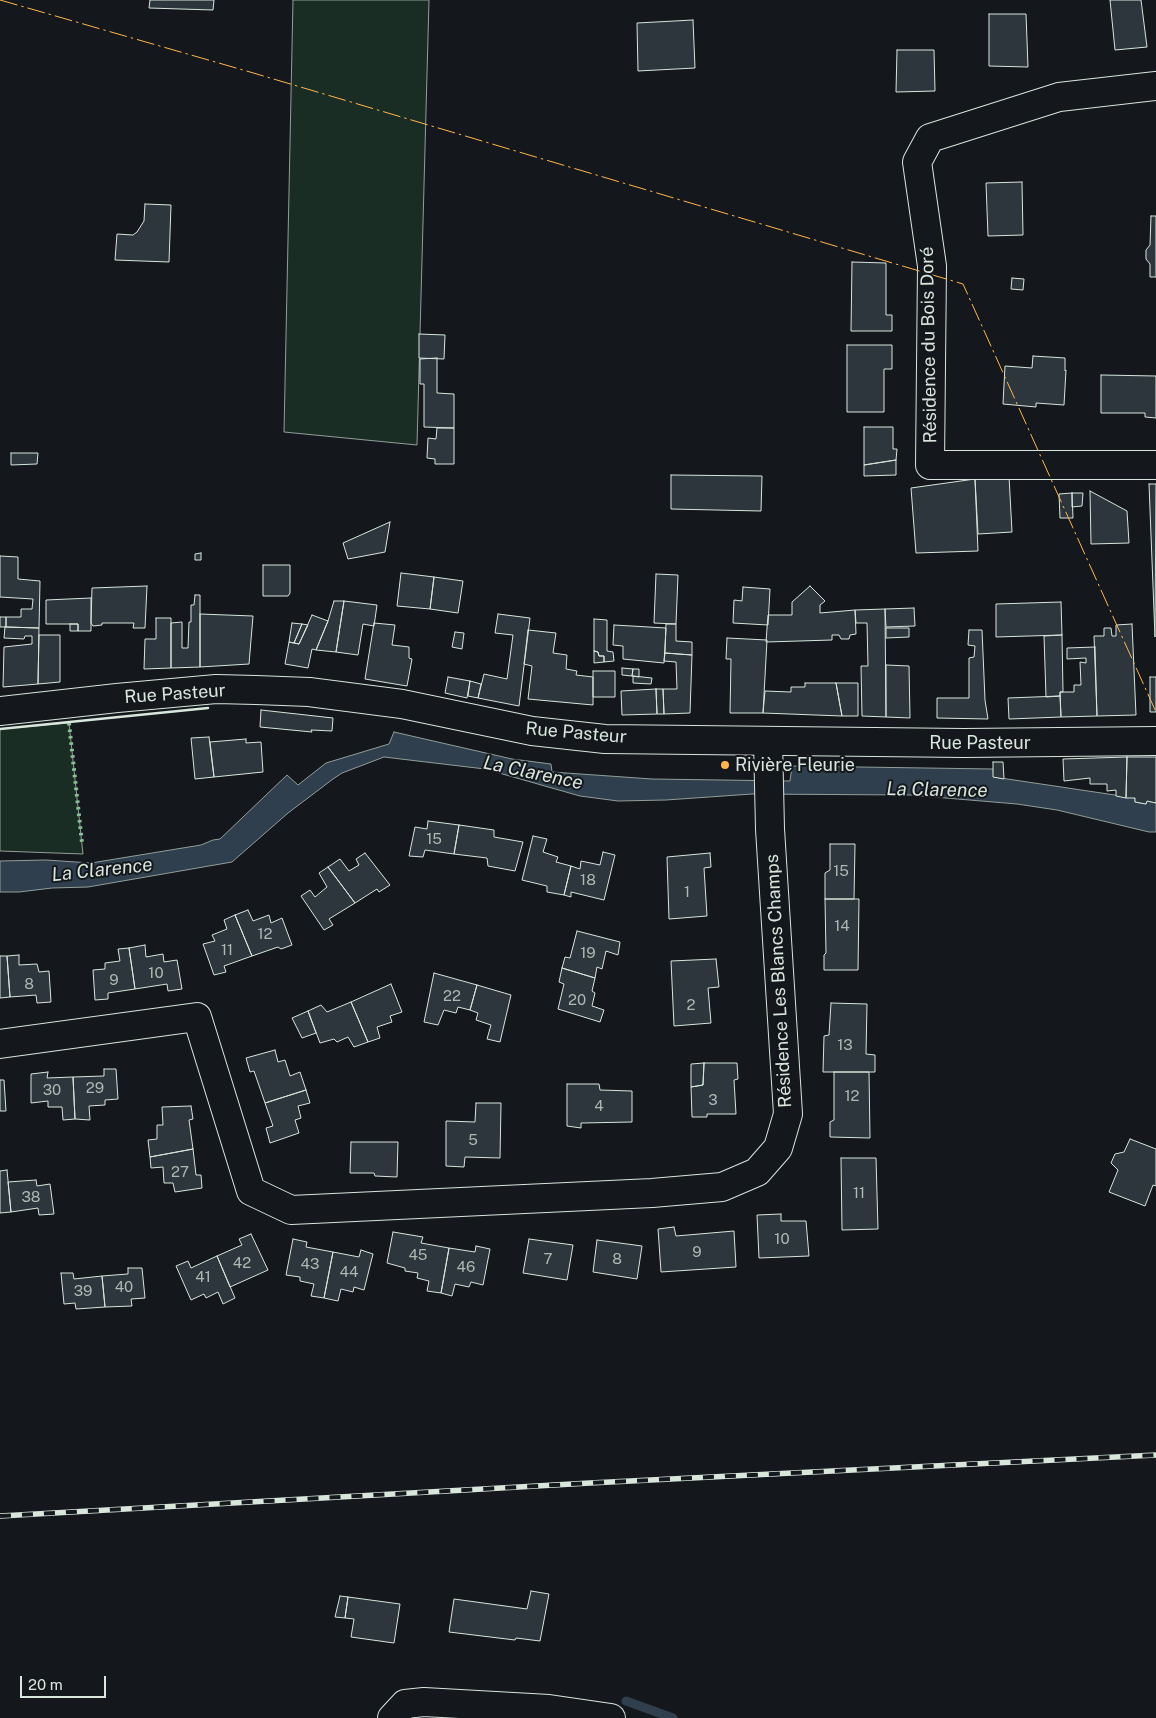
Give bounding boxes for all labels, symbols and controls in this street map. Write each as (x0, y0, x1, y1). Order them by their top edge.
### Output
street label: Résidence du Bois Doré (916, 246, 942, 444)
street label: Rue Pasteur (124, 680, 226, 708)
street label: Rue Pasteur (524, 718, 628, 748)
street label: Rue Pasteur (929, 732, 1031, 754)
water label: La Clarence (481, 751, 585, 795)
place label: Rivière Fleurie (735, 754, 855, 776)
marker: Rivière Fleurie (719, 759, 731, 771)
water label: La Clarence (886, 778, 988, 802)
house number: 15 (426, 830, 442, 848)
water label: La Clarence (50, 853, 154, 887)
street label: Résidence Les Blancs Champs (762, 854, 796, 1108)
house number: 15 (833, 862, 849, 880)
house number: 18 (580, 871, 596, 889)
house number: 1 (684, 883, 690, 901)
house number: 14 (834, 917, 850, 935)
house number: 12 (257, 925, 273, 943)
house number: 11 (221, 941, 233, 959)
house number: 19 (580, 944, 596, 962)
house number: 10 (148, 964, 164, 982)
house number: 9 (109, 971, 119, 989)
house number: 8 (24, 975, 34, 993)
house number: 22 (443, 987, 461, 1005)
house number: 20 (568, 991, 586, 1009)
house number: 2 (687, 996, 695, 1014)
house number: 13 (837, 1036, 853, 1054)
house number: 29 (86, 1079, 104, 1097)
house number: 30 (43, 1081, 61, 1099)
house number: 12 (844, 1087, 860, 1105)
house number: 3 (708, 1091, 718, 1109)
house number: 4 (594, 1097, 604, 1115)
house number: 5 (468, 1131, 478, 1149)
house number: 27 (171, 1163, 189, 1181)
house number: 11 (853, 1184, 865, 1202)
house number: 38 (21, 1188, 41, 1206)
house number: 10 (774, 1230, 790, 1248)
house number: 9 (692, 1243, 702, 1261)
house number: 45 (409, 1246, 427, 1264)
house number: 7 (543, 1250, 553, 1268)
house number: 8 (612, 1250, 622, 1268)
house number: 42 (233, 1254, 251, 1272)
house number: 43 (301, 1255, 319, 1273)
house number: 46 (457, 1258, 475, 1276)
house number: 44 (340, 1263, 358, 1281)
house number: 41 (195, 1268, 211, 1286)
house number: 40 (115, 1278, 133, 1296)
house number: 39 (74, 1282, 92, 1300)
scale bar (22, 1666, 109, 1698)
text: 20 m (28, 1676, 63, 1693)

